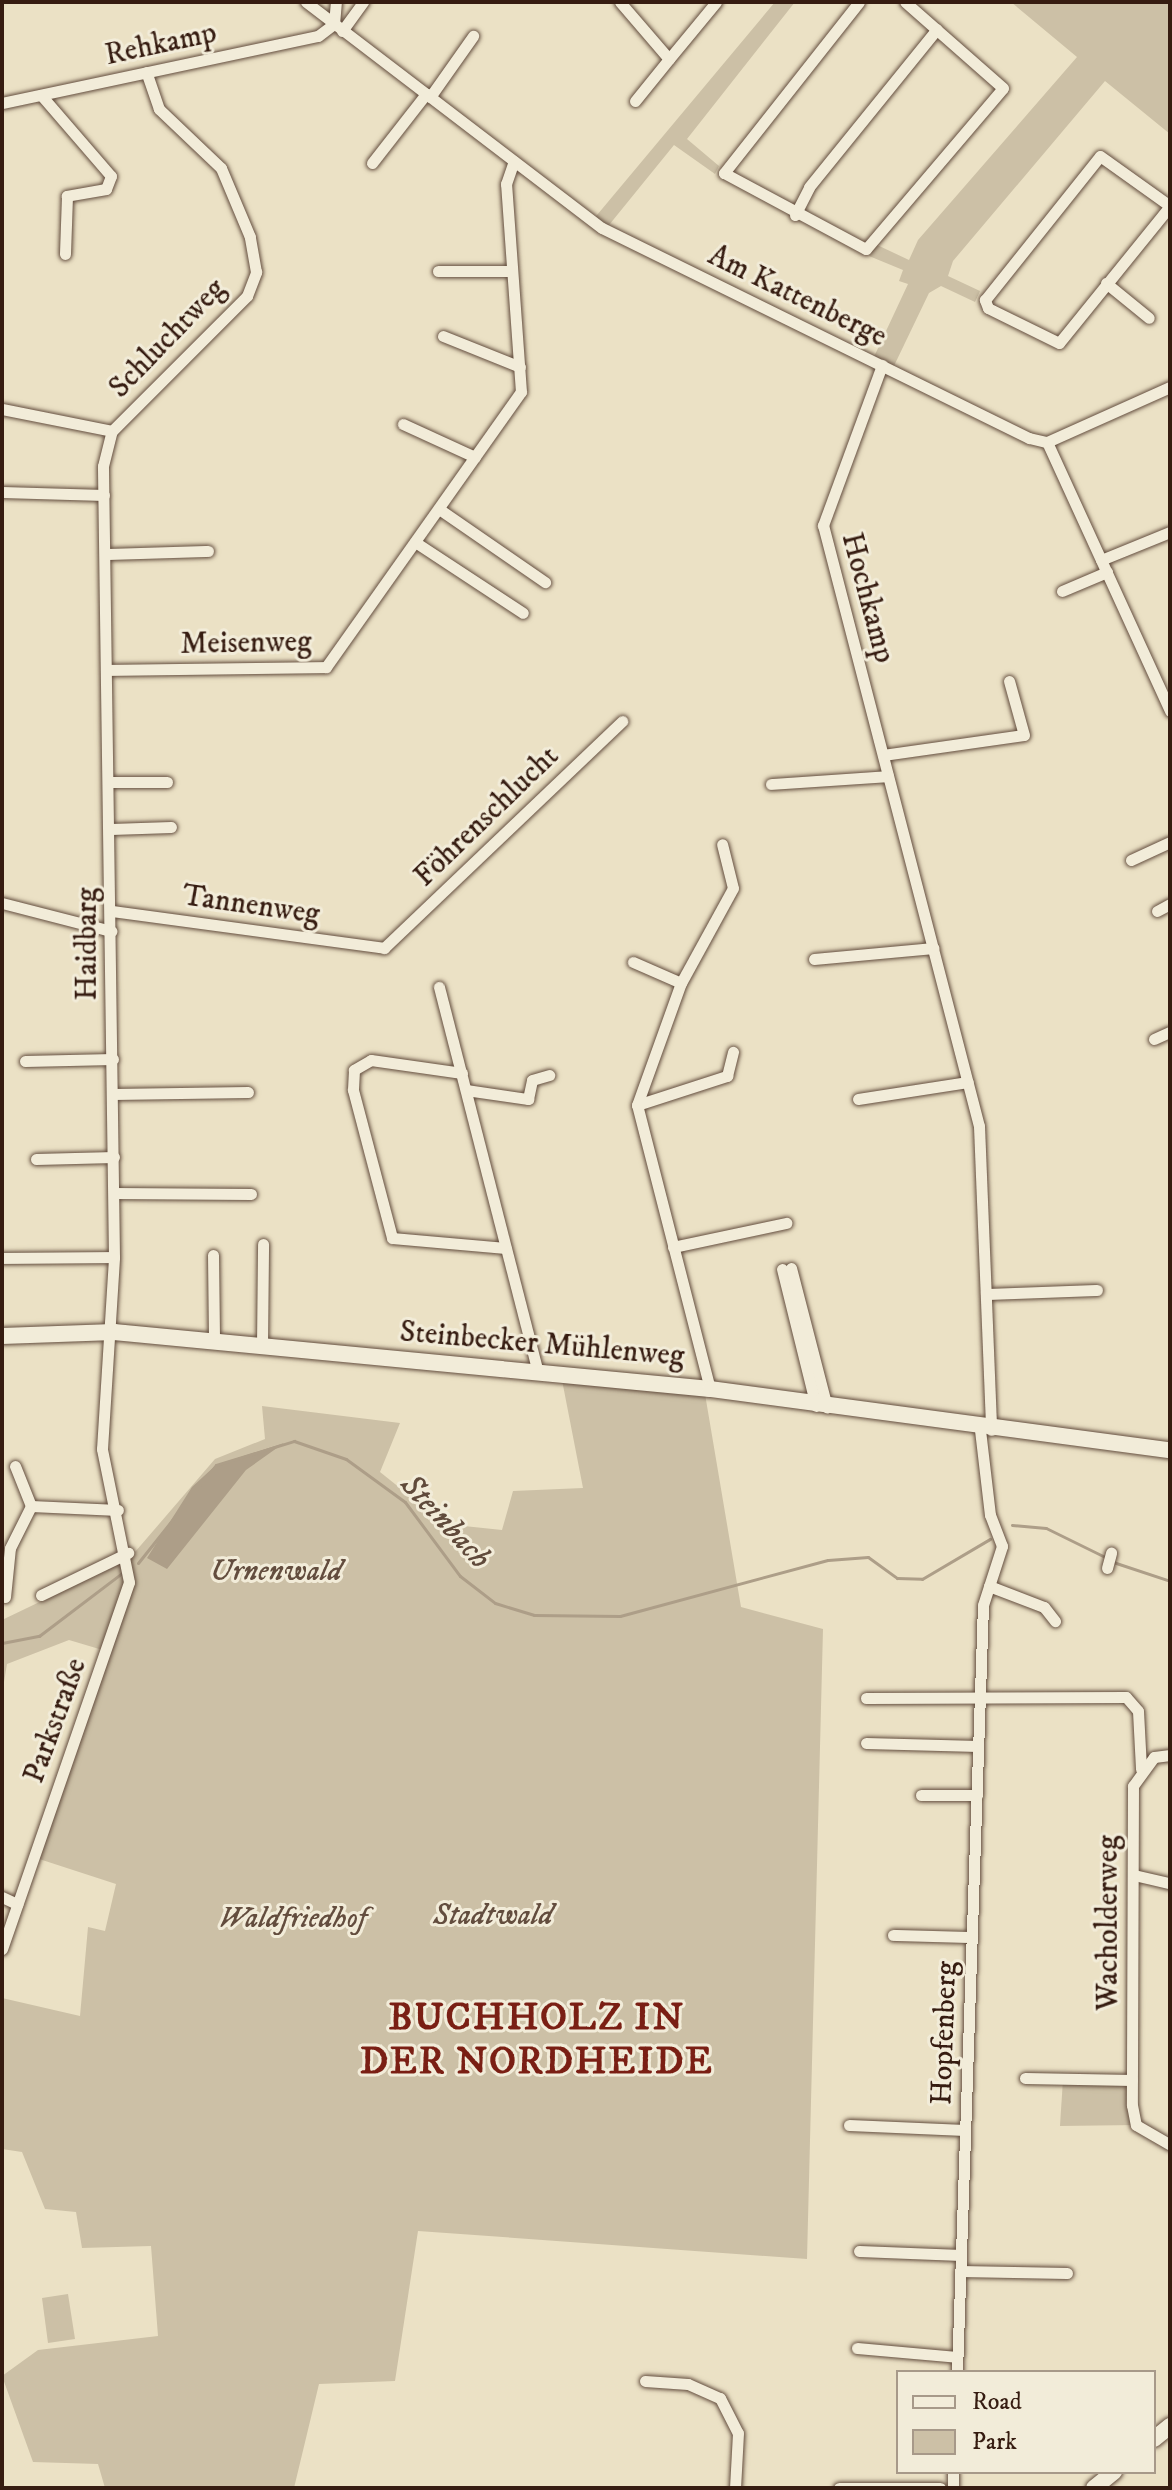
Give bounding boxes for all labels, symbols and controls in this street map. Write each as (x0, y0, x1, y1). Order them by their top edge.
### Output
street label: Rehkamp (102, 16, 220, 74)
street label: Am Kattenberge (702, 238, 892, 356)
street label: Schluchtweg (102, 272, 234, 406)
street label: Hochkamp (832, 529, 902, 667)
street label: Meisenweg (180, 625, 312, 663)
street label: Föhrenschlucht (407, 739, 567, 895)
street label: Tannenweg (180, 879, 322, 933)
street label: Haidbarg (70, 887, 106, 1001)
street label: Steinbecker Mühlenweg (398, 1315, 686, 1375)
water label: Steinbach (392, 1467, 498, 1577)
park label: Urnenwald (210, 1554, 342, 1590)
street label: Parkstraße (17, 1654, 95, 1788)
street label: Wacholderweg (1091, 1835, 1127, 2011)
park label: Stadtwald (433, 1898, 553, 1934)
park label: Waldfriedhof (219, 1901, 367, 1937)
street label: Hopfenberg (924, 1960, 966, 2106)
district label: BUCHHOLZ IN DER NORDHEIDE (360, 1996, 714, 2086)
legend (896, 2370, 1156, 2474)
text: Road (972, 2387, 1022, 2417)
text: Park (972, 2427, 1017, 2457)

